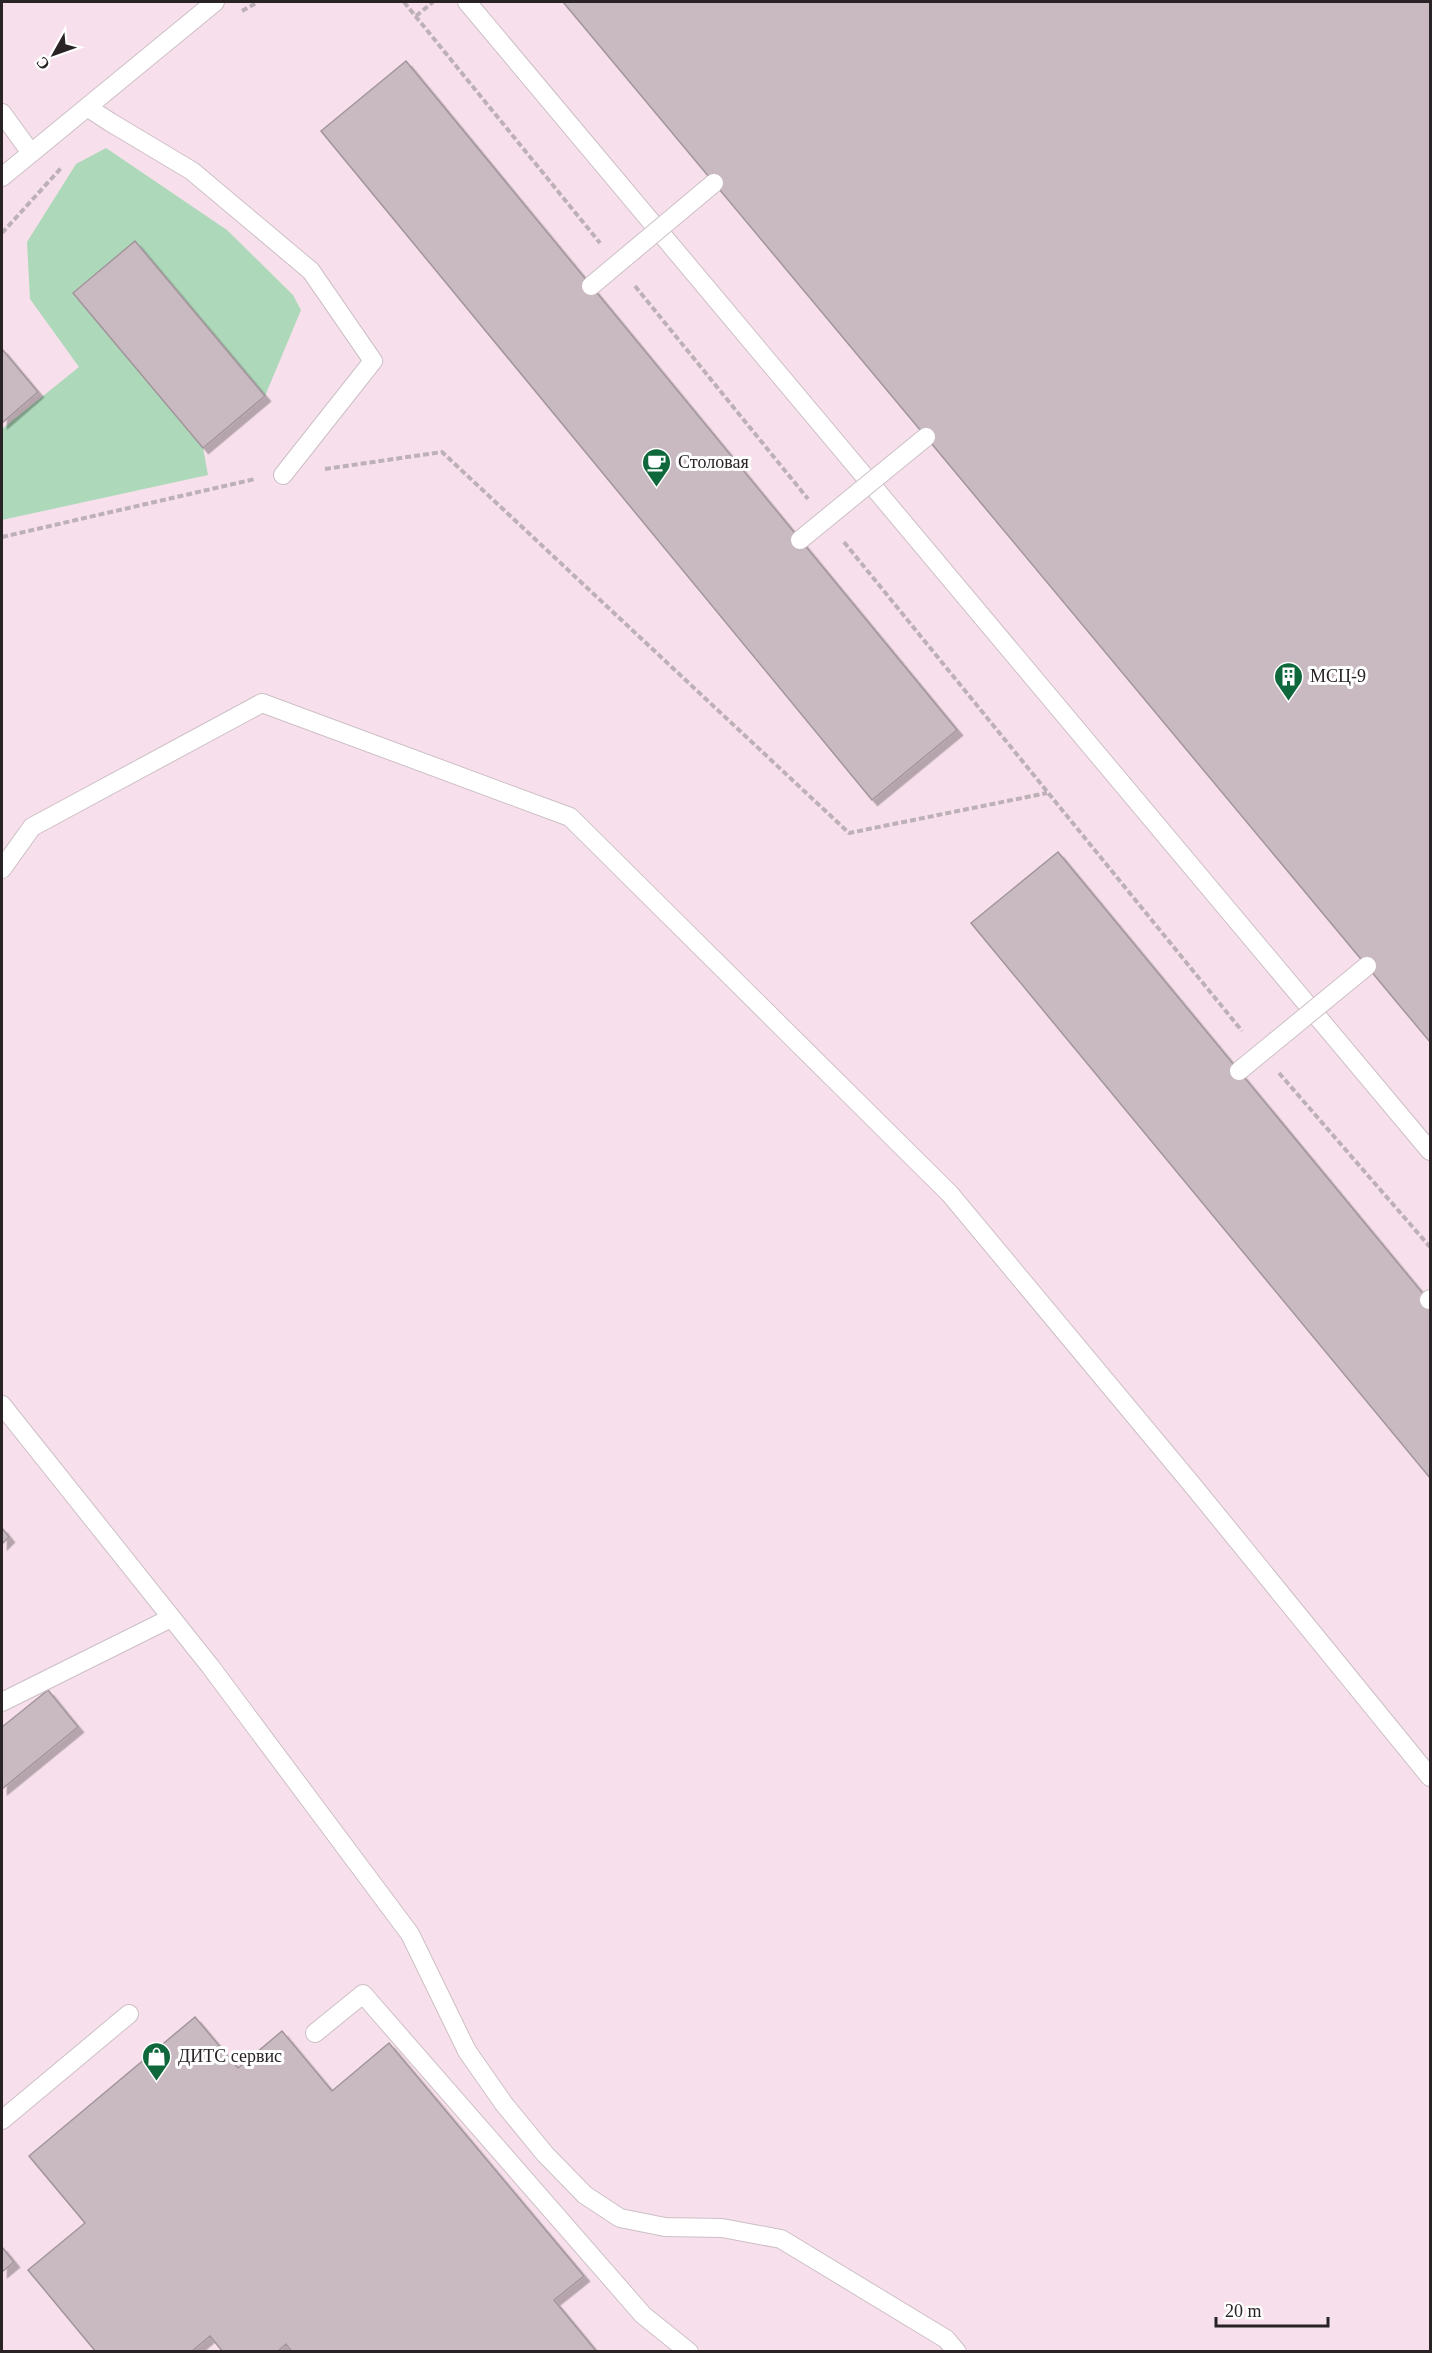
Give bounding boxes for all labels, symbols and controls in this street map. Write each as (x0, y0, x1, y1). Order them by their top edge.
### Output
north arrow (24, 24, 84, 84)
text: С (33, 53, 53, 73)
cafe icon: Столовая (641, 446, 673, 488)
place label: Столовая (678, 452, 749, 472)
building icon: МСЦ-9 (1273, 660, 1305, 702)
place label: МСЦ-9 (1310, 666, 1366, 686)
shop icon: ДИТС сервис (141, 2040, 173, 2082)
place label: ДИТС сервис (178, 2046, 282, 2066)
scale bar (1216, 2290, 1328, 2328)
text: 20 m (1225, 2301, 1262, 2321)

